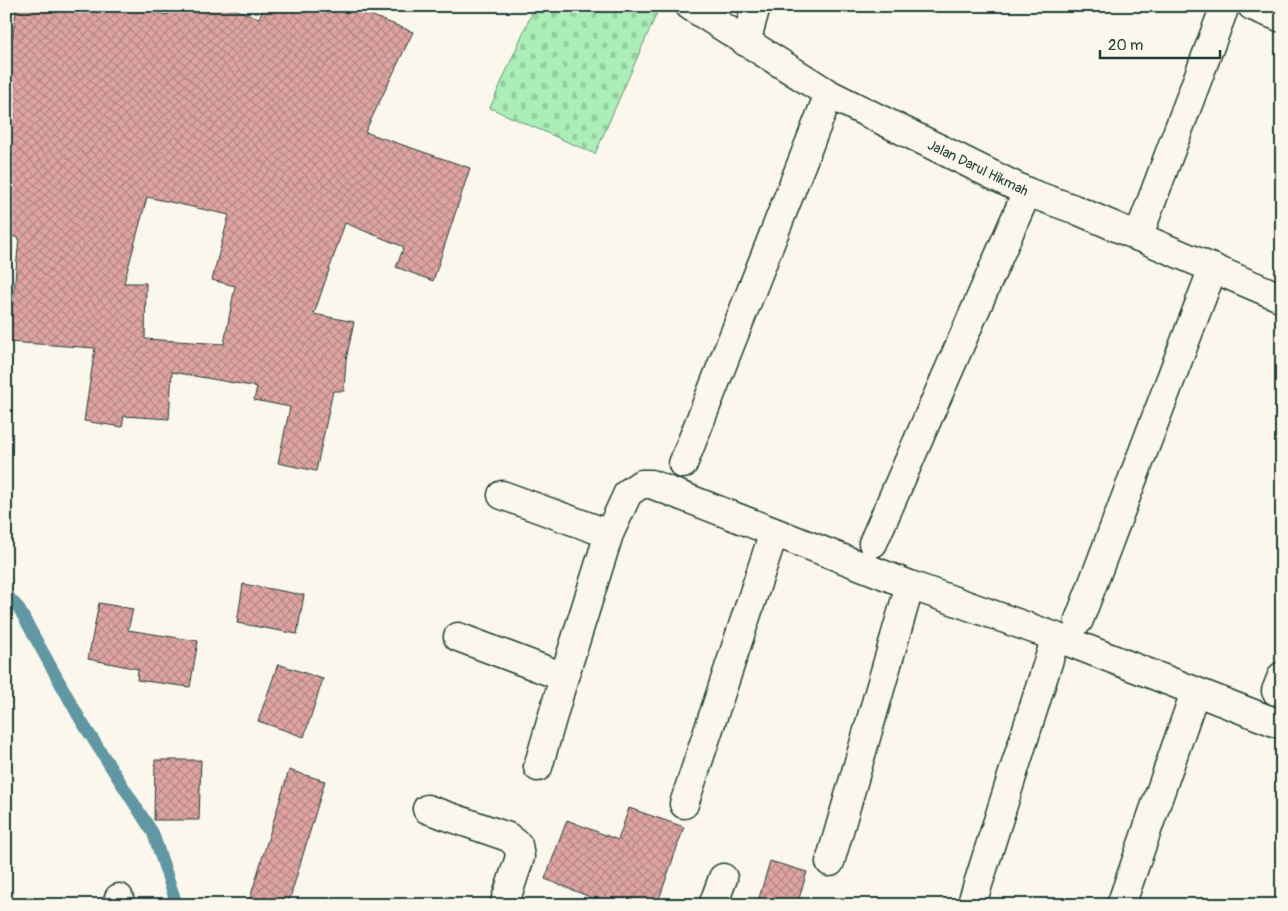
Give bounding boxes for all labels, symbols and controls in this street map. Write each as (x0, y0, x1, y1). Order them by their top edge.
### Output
scale bar (1100, 28, 1220, 60)
text: 20 m (1108, 36, 1143, 55)
street label: Jalan Darul Hikmah (925, 136, 1031, 200)

